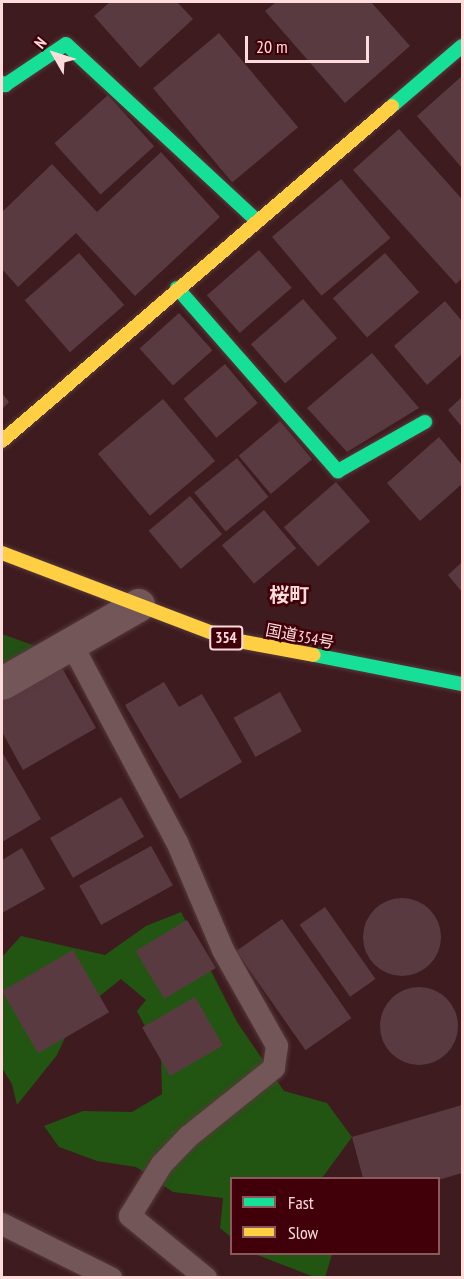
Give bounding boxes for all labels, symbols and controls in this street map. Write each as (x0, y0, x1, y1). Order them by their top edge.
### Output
north arrow (24, 24, 84, 84)
scale bar (248, 24, 372, 62)
text: N (30, 33, 50, 52)
text: 20 m (256, 35, 288, 58)
district label: 桜町 (269, 583, 309, 607)
street label: 国道354号 (264, 620, 336, 652)
road number: 354 (208, 626, 244, 650)
legend (230, 1177, 440, 1255)
text: Fast (288, 1191, 314, 1214)
text: Slow (288, 1221, 318, 1244)

